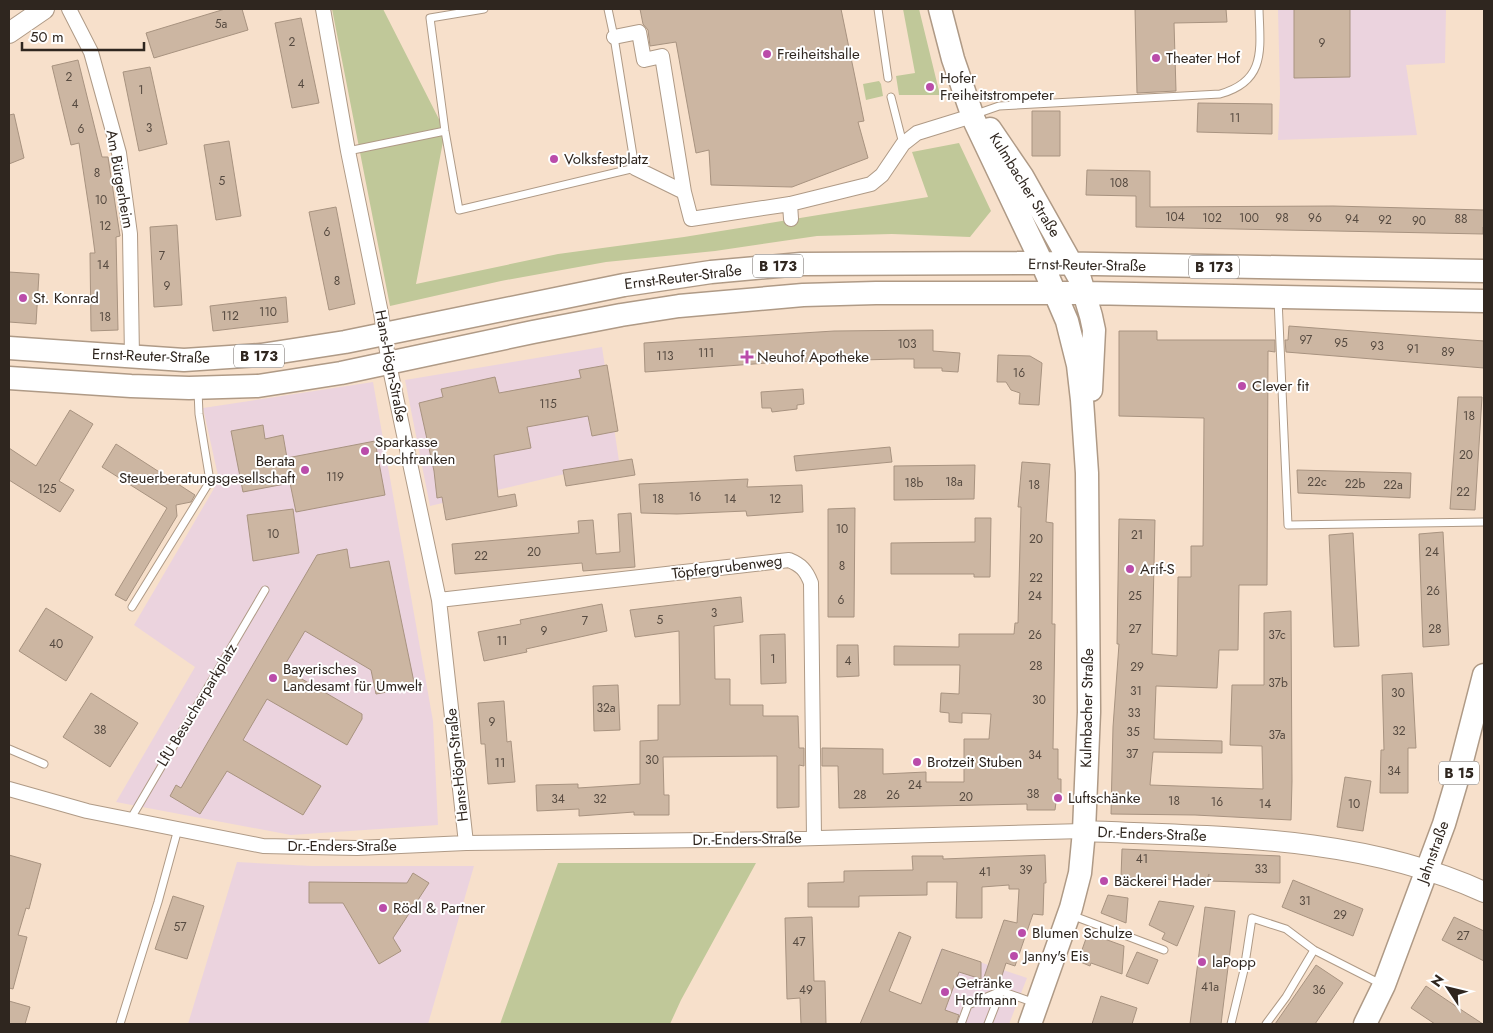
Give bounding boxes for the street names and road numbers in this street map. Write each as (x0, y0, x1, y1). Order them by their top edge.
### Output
street label: Am Bürgerheim (100, 128, 140, 230)
street label: Kulmbacher Straße (984, 128, 1066, 242)
street label: Ernst-Reuter-Straße (1028, 253, 1146, 277)
road number: B 173 (753, 255, 803, 278)
road number: B 173 (1189, 256, 1239, 278)
street label: Ernst-Reuter-Straße (623, 259, 743, 295)
street label: Hans-Högn-Straße (369, 308, 413, 424)
street label: Ernst-Reuter-Straße (92, 343, 211, 369)
road number: B 173 (234, 344, 284, 368)
street label: Töpfergrubenweg (671, 549, 783, 585)
street label: LfU Besucherparkplatz (151, 639, 243, 771)
street label: Kulmbacher Straße (1075, 648, 1099, 768)
street label: Hans-Högn-Straße (440, 707, 474, 823)
road number: B 15 (1439, 761, 1479, 784)
street label: Jahnstraße (1411, 818, 1455, 888)
street label: Dr.-Enders-Straße (1097, 821, 1207, 847)
street label: Dr.-Enders-Straße (692, 827, 802, 851)
street label: Dr.-Enders-Straße (287, 835, 397, 857)

